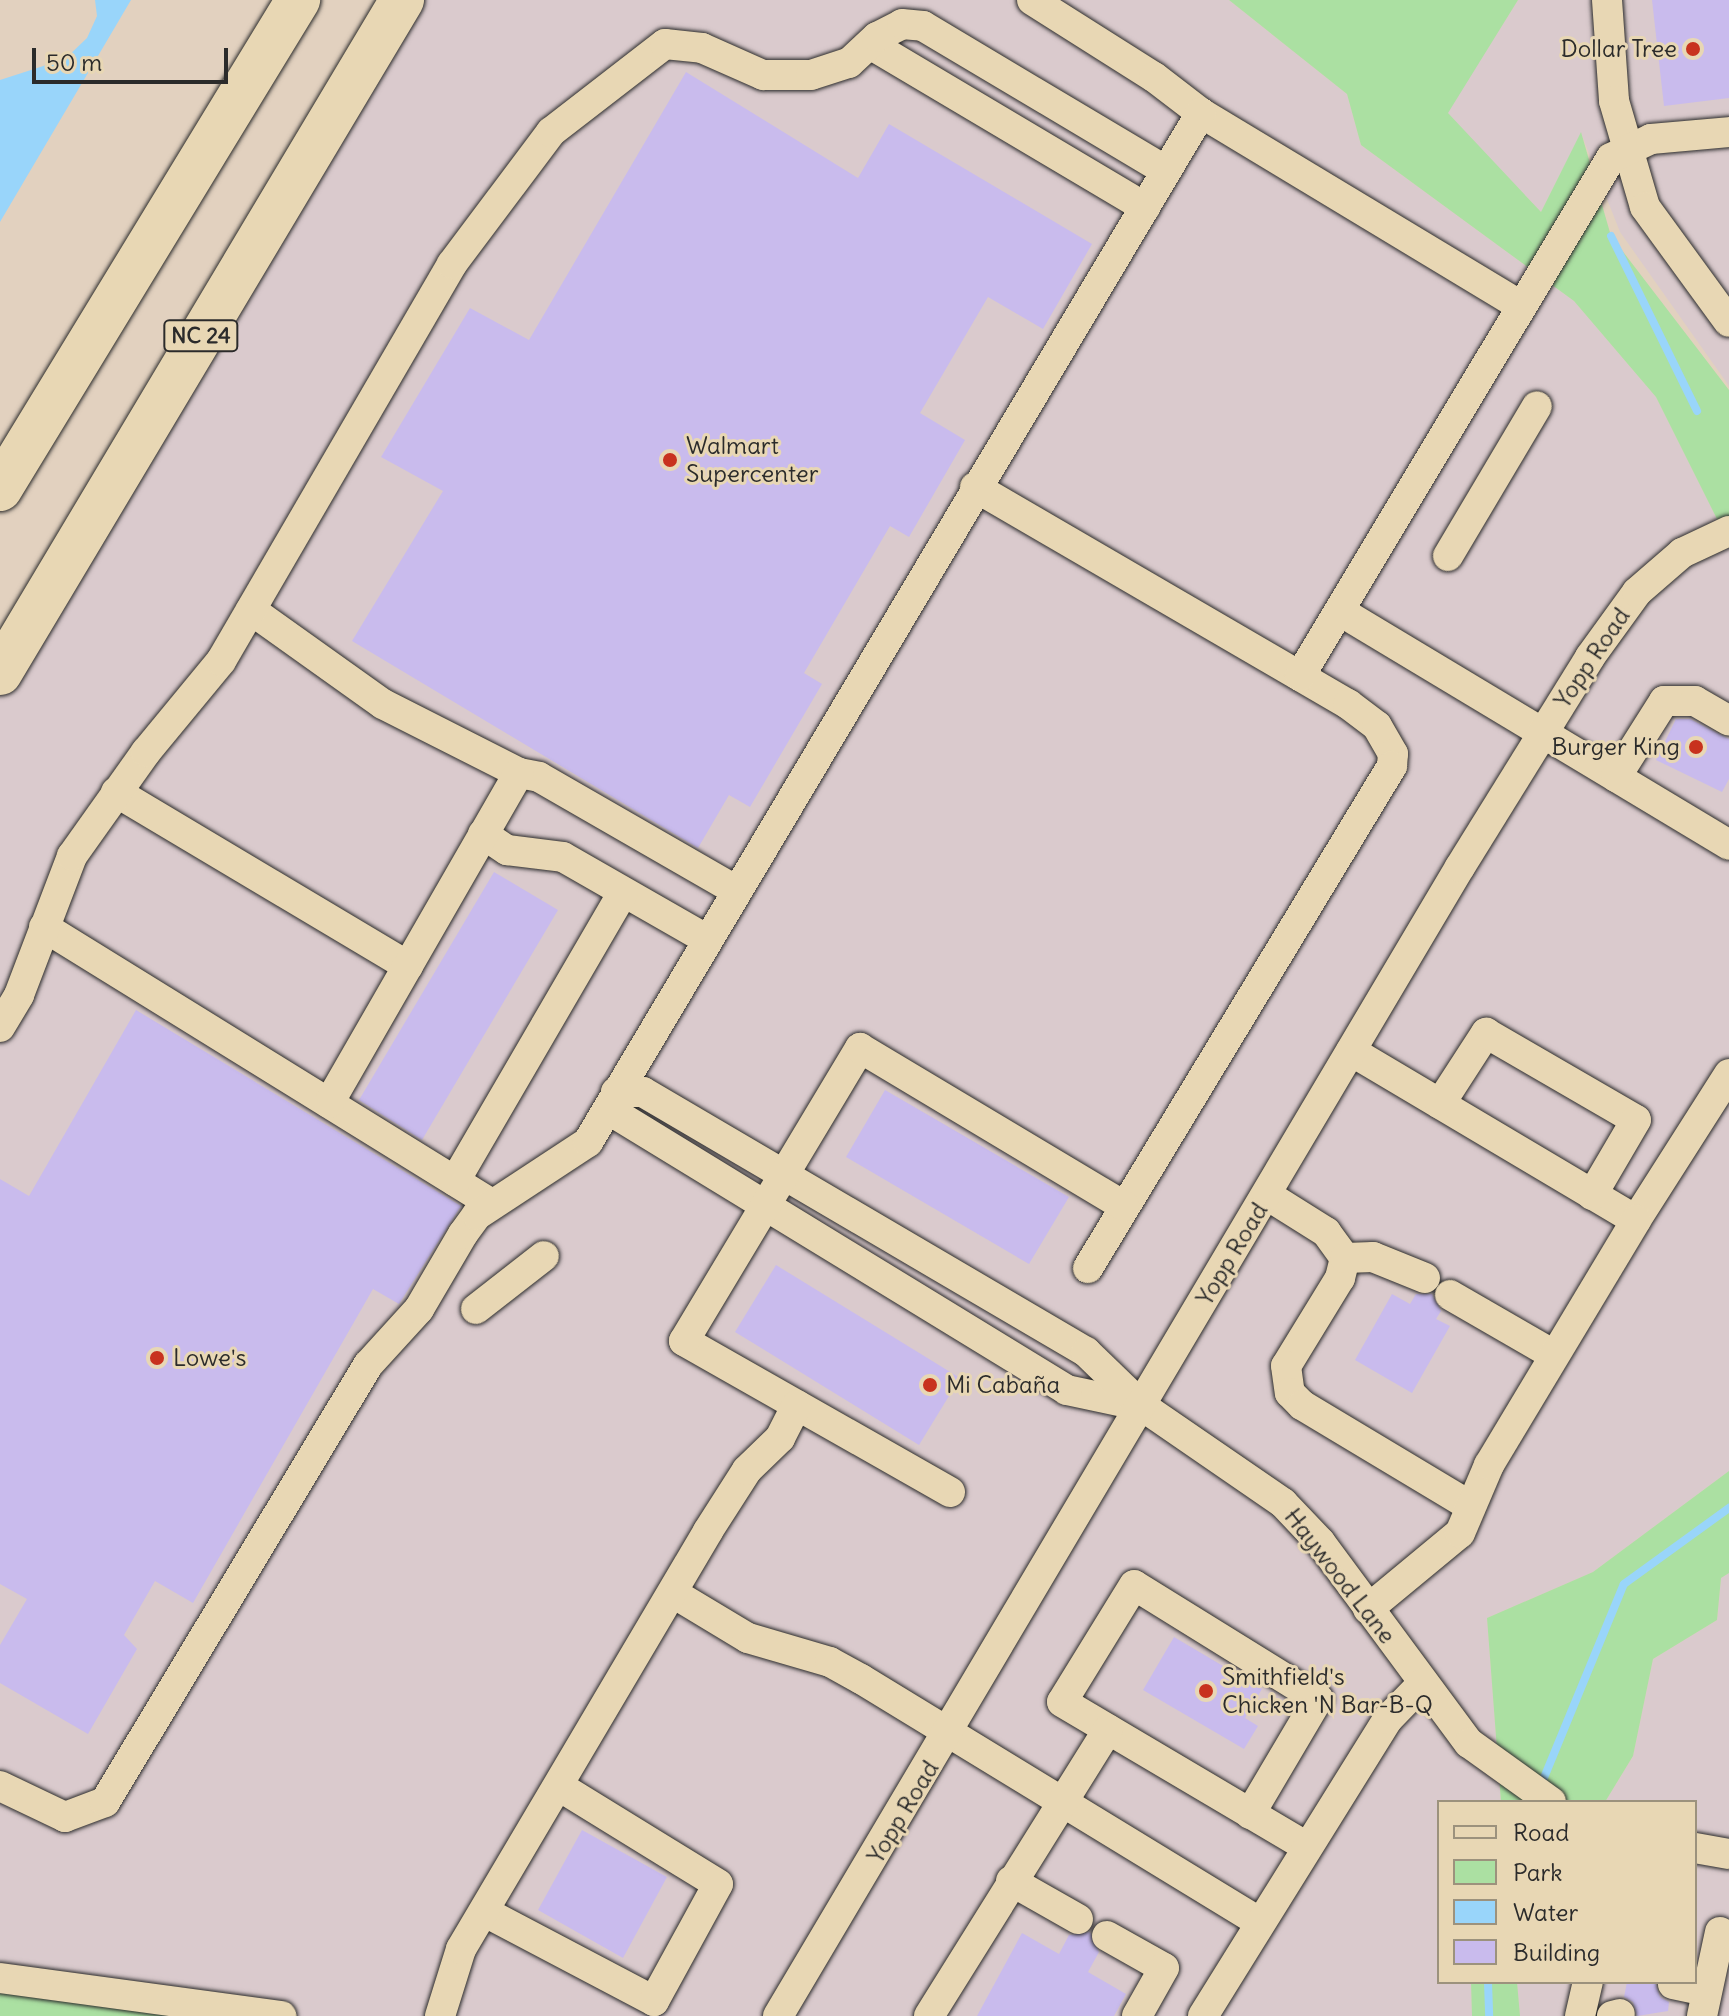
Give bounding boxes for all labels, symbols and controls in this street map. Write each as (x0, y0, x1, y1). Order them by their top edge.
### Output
scale bar (36, 32, 232, 82)
place label: Dollar Tree (1561, 35, 1677, 63)
marker: Dollar Tree (1684, 40, 1702, 58)
text: 50 m (46, 47, 102, 77)
road number: NC 24 (163, 318, 239, 354)
place label: Walmart Supercenter (686, 432, 819, 488)
marker: Walmart Supercenter (661, 451, 679, 469)
street label: Yopp Road (1548, 602, 1636, 714)
place label: Burger King (1551, 733, 1680, 761)
marker: Burger King (1687, 738, 1705, 756)
street label: Yopp Road (1190, 1197, 1274, 1311)
place label: Lowe's (173, 1344, 247, 1372)
marker: Lowe's (148, 1349, 166, 1367)
place label: Mi Cabaña (946, 1371, 1060, 1399)
marker: Mi Cabaña (921, 1376, 939, 1394)
street label: Haywood Lane (1278, 1503, 1402, 1649)
place label: Smithfield's Chicken 'N Bar-B-Q (1222, 1663, 1433, 1719)
marker: Smithfield's Chicken 'N Bar-B-Q (1197, 1682, 1215, 1700)
street label: Yopp Road (861, 1755, 945, 1869)
legend (1437, 1800, 1697, 1984)
text: Road (1513, 1817, 1569, 1847)
text: Park (1513, 1857, 1563, 1887)
text: Water (1513, 1897, 1578, 1927)
text: Building (1513, 1937, 1600, 1967)

